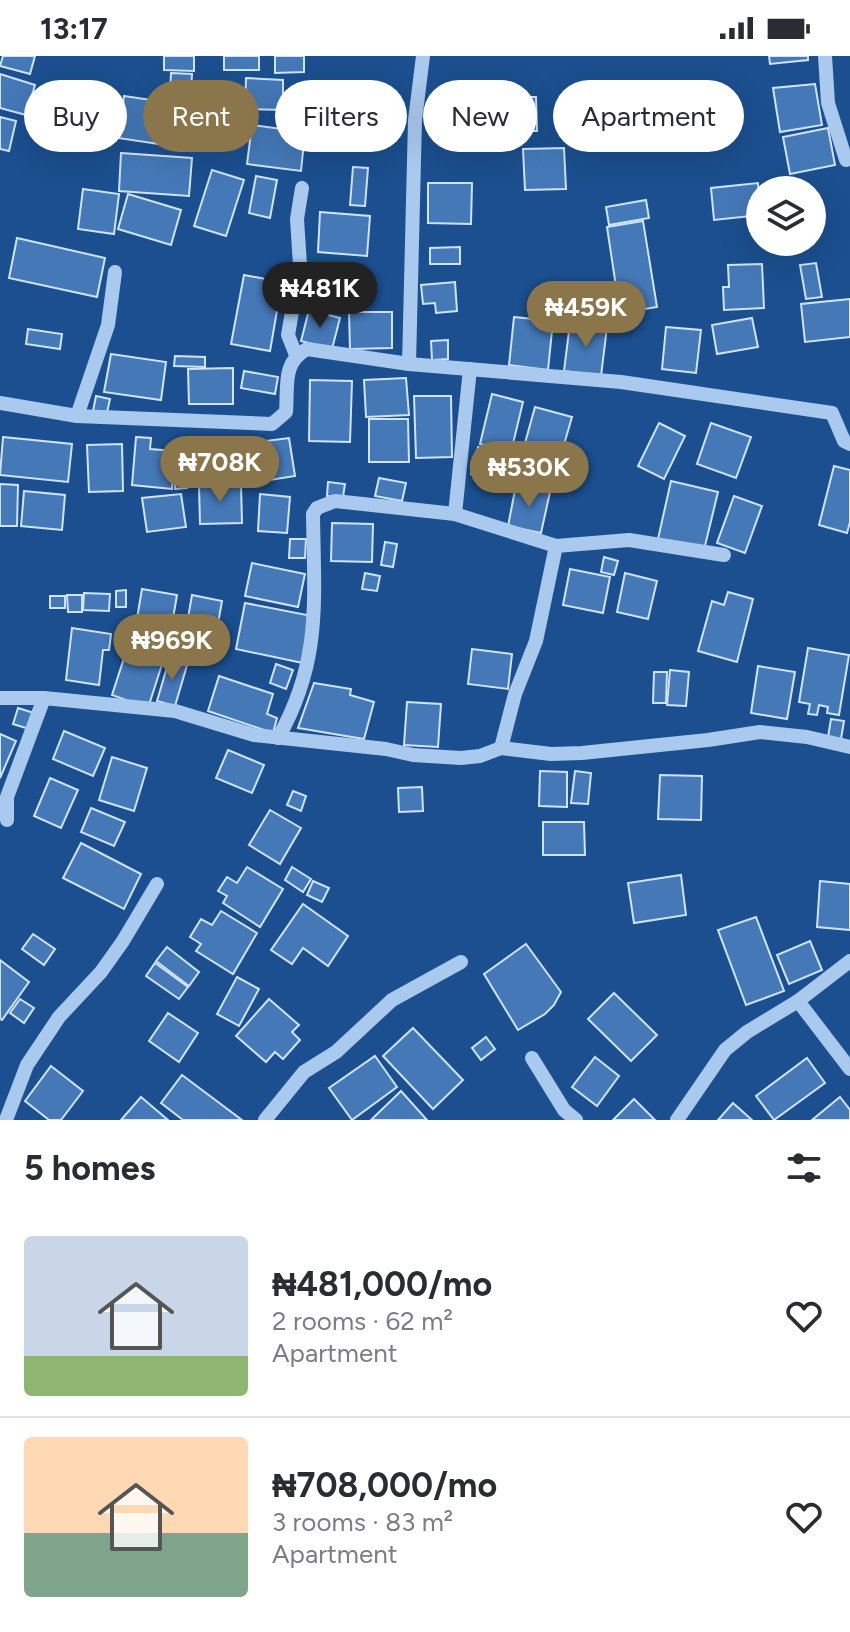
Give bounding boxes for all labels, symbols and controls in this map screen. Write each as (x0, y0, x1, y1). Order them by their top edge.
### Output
text: 13:17 (40, 10, 108, 47)
chip: Buy (24, 80, 127, 152)
chip: Rent (143, 80, 259, 152)
chip: Filters (275, 80, 407, 152)
chip: New (423, 80, 537, 152)
chip: Apartment (553, 80, 744, 152)
map controls (746, 176, 826, 256)
button: layers (746, 176, 826, 256)
pin: ₦481K (264, 262, 376, 330)
text: ₦481K (280, 272, 360, 304)
pin: ₦459K (530, 281, 642, 349)
text: ₦459K (545, 291, 627, 323)
pin: ₦708K (164, 436, 276, 504)
pin: ₦530K (473, 441, 585, 509)
text: ₦708K (178, 446, 262, 478)
text: ₦530K (488, 451, 570, 483)
pin: ₦969K (116, 614, 228, 682)
text: ₦969K (131, 624, 213, 656)
icon: filters (782, 1146, 826, 1190)
text: 5 homes (24, 1148, 155, 1189)
text: ₦481,000/mo (272, 1264, 492, 1305)
icon: home (88, 1268, 184, 1364)
icon: heart (782, 1294, 826, 1338)
text: 2 rooms · 62 m² (272, 1305, 453, 1337)
text: Apartment (272, 1337, 398, 1369)
text: ₦708,000/mo (272, 1465, 497, 1506)
icon: home (88, 1469, 184, 1565)
icon: heart (782, 1495, 826, 1539)
text: 3 rooms · 83 m² (272, 1506, 453, 1538)
text: Apartment (272, 1538, 398, 1570)

